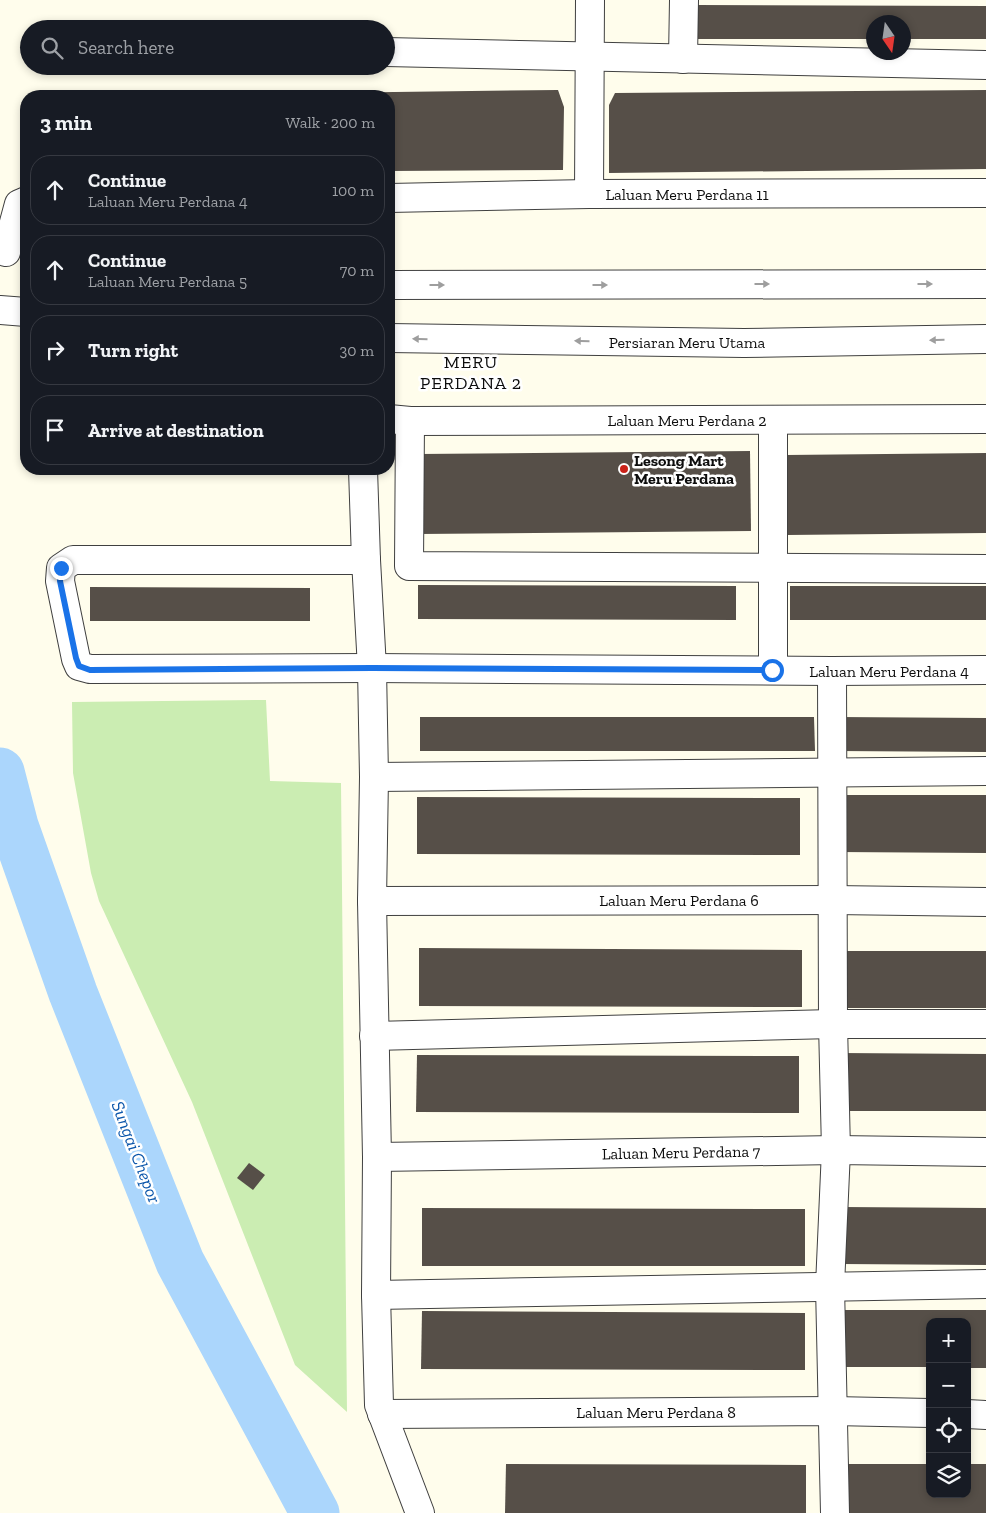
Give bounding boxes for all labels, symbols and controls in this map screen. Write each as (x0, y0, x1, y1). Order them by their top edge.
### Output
north arrow (866, 15, 911, 60)
search box (20, 20, 395, 75)
icon: search (38, 34, 66, 62)
text: Search here (78, 36, 174, 59)
text: 3 min (40, 110, 92, 135)
text: Walk · 200 m (286, 113, 375, 132)
text: Continue (88, 169, 166, 192)
icon: ahead (41, 176, 69, 204)
text: 100 m (332, 181, 374, 200)
street label: Laluan Meru Perdana 11 (605, 185, 769, 204)
text: Laluan Meru Perdana 4 (88, 192, 248, 211)
text: Continue (88, 249, 166, 272)
icon: ahead (41, 256, 69, 284)
text: 70 m (340, 261, 374, 280)
text: Laluan Meru Perdana 5 (88, 272, 247, 291)
one-way arrow (755, 280, 771, 288)
one-way arrow (917, 280, 933, 288)
one-way arrow (430, 281, 446, 289)
one-way arrow (592, 281, 608, 289)
street label: Persiaran Meru Utama (609, 333, 766, 352)
one-way arrow (412, 335, 428, 343)
icon: right (41, 336, 69, 364)
one-way arrow (929, 336, 945, 344)
one-way arrow (574, 337, 590, 345)
text: Turn right (88, 339, 178, 362)
text: 30 m (340, 341, 374, 360)
district label: MERU PERDANA 2 (420, 351, 522, 394)
street label: Laluan Meru Perdana 2 (607, 411, 767, 430)
icon: arrive (41, 416, 69, 444)
text: Arrive at destination (88, 419, 264, 442)
place label: Lesong Mart Meru Perdana (634, 451, 734, 488)
marker: Lesong Mart Meru Perdana (618, 463, 630, 475)
route end (50, 557, 73, 580)
route start (761, 659, 784, 682)
street label: Laluan Meru Perdana 4 (809, 662, 969, 681)
street label: Laluan Meru Perdana 6 (599, 891, 759, 910)
water label: Sungai Chepor (106, 1098, 166, 1207)
street label: Laluan Meru Perdana 7 (602, 1142, 761, 1163)
map controls (926, 1318, 971, 1498)
button: + (926, 1318, 971, 1363)
button: − (926, 1363, 971, 1408)
street label: Laluan Meru Perdana 8 (576, 1403, 736, 1422)
button: locate (926, 1408, 971, 1453)
button: layers (926, 1453, 971, 1498)

